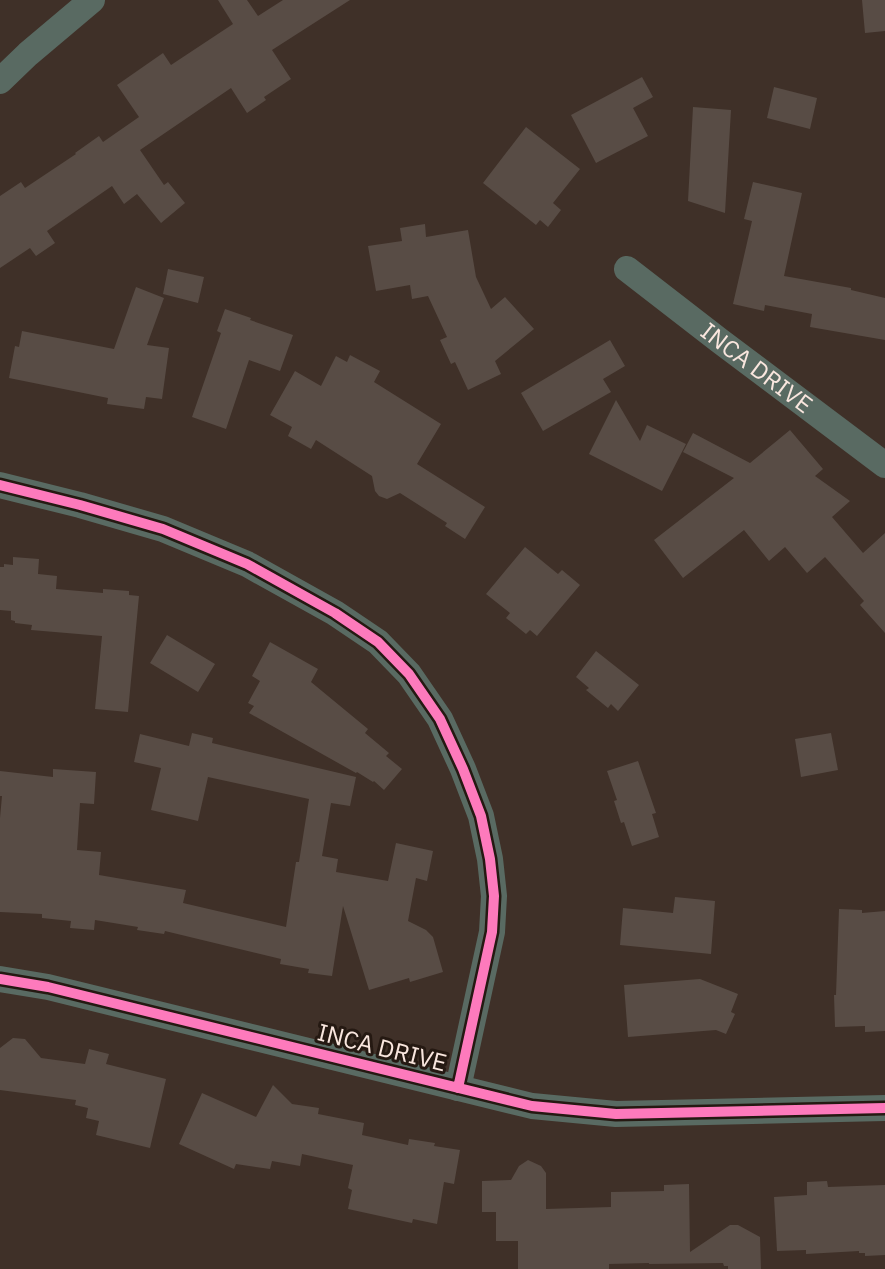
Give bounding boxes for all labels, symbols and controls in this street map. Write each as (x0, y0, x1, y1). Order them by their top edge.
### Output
street label: INCA DRIVE (694, 315, 819, 420)
street label: INCA DRIVE (314, 1016, 450, 1079)

